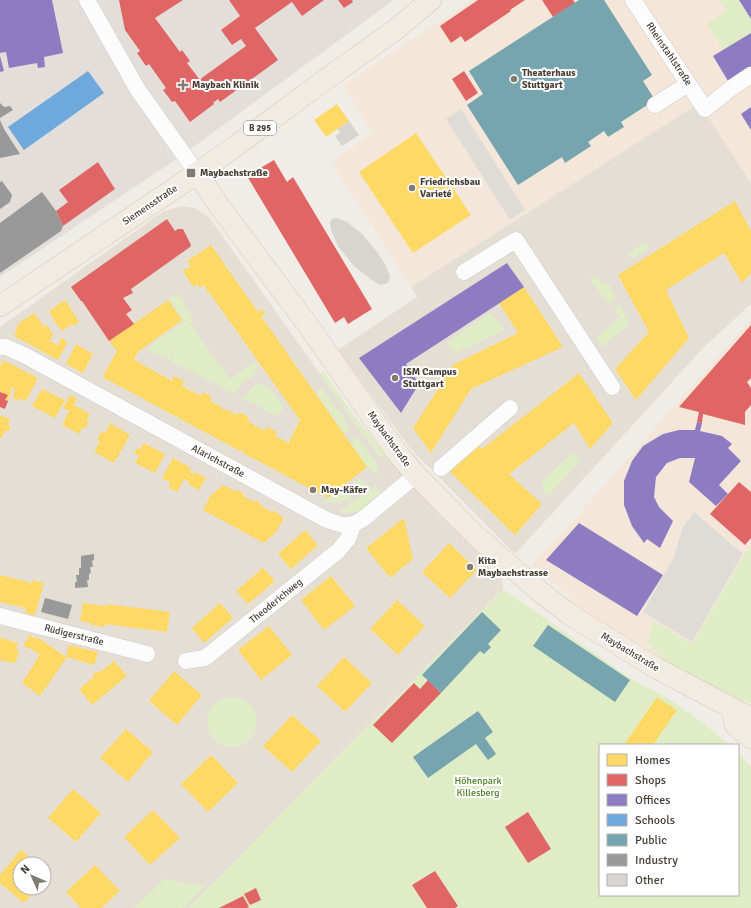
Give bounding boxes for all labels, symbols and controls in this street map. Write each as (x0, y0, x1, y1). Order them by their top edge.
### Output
street label: Rheinstahlstraße (643, 20, 695, 88)
place label: Theaterhaus Stuttgart (522, 67, 576, 91)
marker: Theaterhaus Stuttgart (509, 74, 519, 84)
marker: Maybach Klinik (177, 79, 189, 91)
place label: Maybach Klinik (192, 79, 260, 91)
road number: B 295 (244, 121, 276, 135)
marker: Maybachstraße (185, 167, 197, 179)
place label: Maybachstraße (200, 167, 268, 179)
place label: Friedrichsbau Varieté (420, 176, 481, 200)
street label: Siemensstraße (120, 182, 180, 228)
marker: Friedrichsbau Varieté (407, 183, 417, 193)
place label: ISM Campus Stuttgart (403, 366, 457, 390)
marker: ISM Campus Stuttgart (390, 373, 400, 383)
street label: Maybachstraße (365, 409, 413, 469)
street label: Alarichstraße (189, 442, 247, 480)
place label: May-Käfer (321, 484, 367, 496)
marker: May-Käfer (308, 485, 318, 495)
place label: Kita Maybachstrasse (478, 555, 548, 579)
marker: Kita Maybachstrasse (465, 562, 475, 572)
street label: Theoderichweg (247, 576, 305, 626)
street label: Rüdigerstraße (43, 622, 105, 648)
street label: Maybachstraße (599, 630, 661, 674)
legend (599, 744, 739, 896)
text: Homes (635, 753, 670, 768)
text: Shops (635, 773, 666, 788)
park label: Höhenpark Killesberg (455, 775, 501, 799)
text: Offices (635, 793, 670, 808)
text: Schools (635, 813, 675, 828)
text: Public (635, 833, 667, 848)
text: Industry (635, 853, 678, 868)
north arrow (12, 856, 52, 896)
text: N (18, 862, 33, 877)
text: Other (635, 873, 665, 888)

